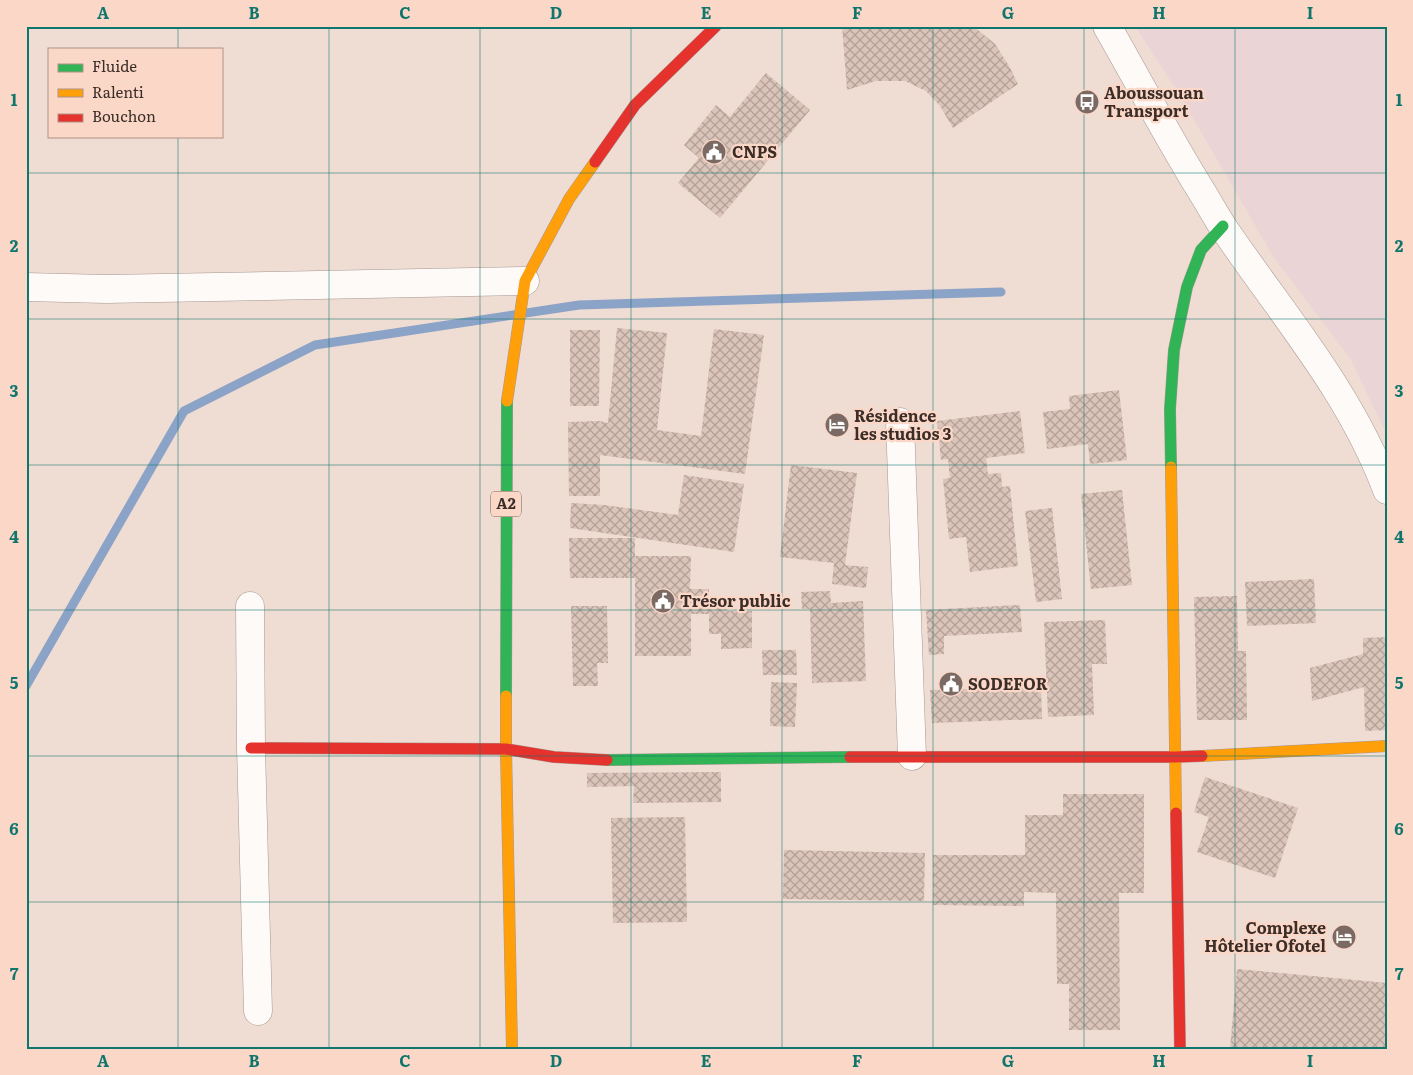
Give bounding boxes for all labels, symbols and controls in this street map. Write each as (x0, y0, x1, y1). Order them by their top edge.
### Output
text: A (97, 0, 109, 24)
text: B (248, 0, 260, 24)
text: C (399, 0, 411, 24)
text: D (550, 0, 562, 24)
text: E (701, 0, 712, 24)
text: F (852, 0, 862, 24)
text: G (1002, 0, 1014, 24)
text: H (1152, 0, 1166, 24)
text: I (1307, 0, 1313, 24)
legend (48, 48, 222, 138)
text: Fluide (92, 54, 137, 77)
text: Ralenti (92, 80, 144, 103)
place label: Aboussouan Transport (1104, 80, 1204, 122)
text: 1 (11, 87, 18, 111)
text: 1 (1396, 87, 1403, 111)
bus stop icon: Aboussouan Transport (1074, 89, 1100, 115)
text: Bouchon (92, 104, 156, 127)
public building icon: CNPS (701, 139, 727, 165)
place label: CNPS (732, 139, 777, 163)
text: 2 (10, 233, 19, 257)
text: 2 (1395, 233, 1404, 257)
text: 3 (10, 378, 19, 402)
text: 3 (1395, 378, 1404, 402)
place label: Résidence les studios 3 (854, 403, 952, 445)
hotel icon: Résidence les studios 3 (824, 412, 850, 438)
road number: A2 (491, 492, 521, 516)
text: 4 (9, 524, 19, 548)
text: 4 (1394, 524, 1404, 548)
public building icon: Trésor public (650, 588, 676, 614)
place label: Trésor public (680, 588, 791, 612)
text: 5 (10, 670, 19, 694)
text: 5 (1395, 670, 1404, 694)
public building icon: SODEFOR (938, 671, 964, 697)
place label: SODEFOR (968, 671, 1048, 695)
text: 6 (9, 816, 19, 840)
text: 6 (1394, 816, 1404, 840)
place label: Complexe Hôtelier Ofotel (1204, 915, 1326, 957)
hotel icon: Complexe Hôtelier Ofotel (1331, 924, 1357, 950)
text: 7 (10, 961, 19, 985)
text: 7 (1395, 961, 1404, 985)
text: A (97, 1048, 109, 1072)
text: B (248, 1048, 260, 1072)
text: C (399, 1048, 411, 1072)
text: D (550, 1048, 562, 1072)
text: E (701, 1048, 712, 1072)
text: F (852, 1048, 862, 1072)
text: G (1002, 1048, 1014, 1072)
text: H (1152, 1048, 1166, 1072)
text: I (1307, 1048, 1313, 1072)

